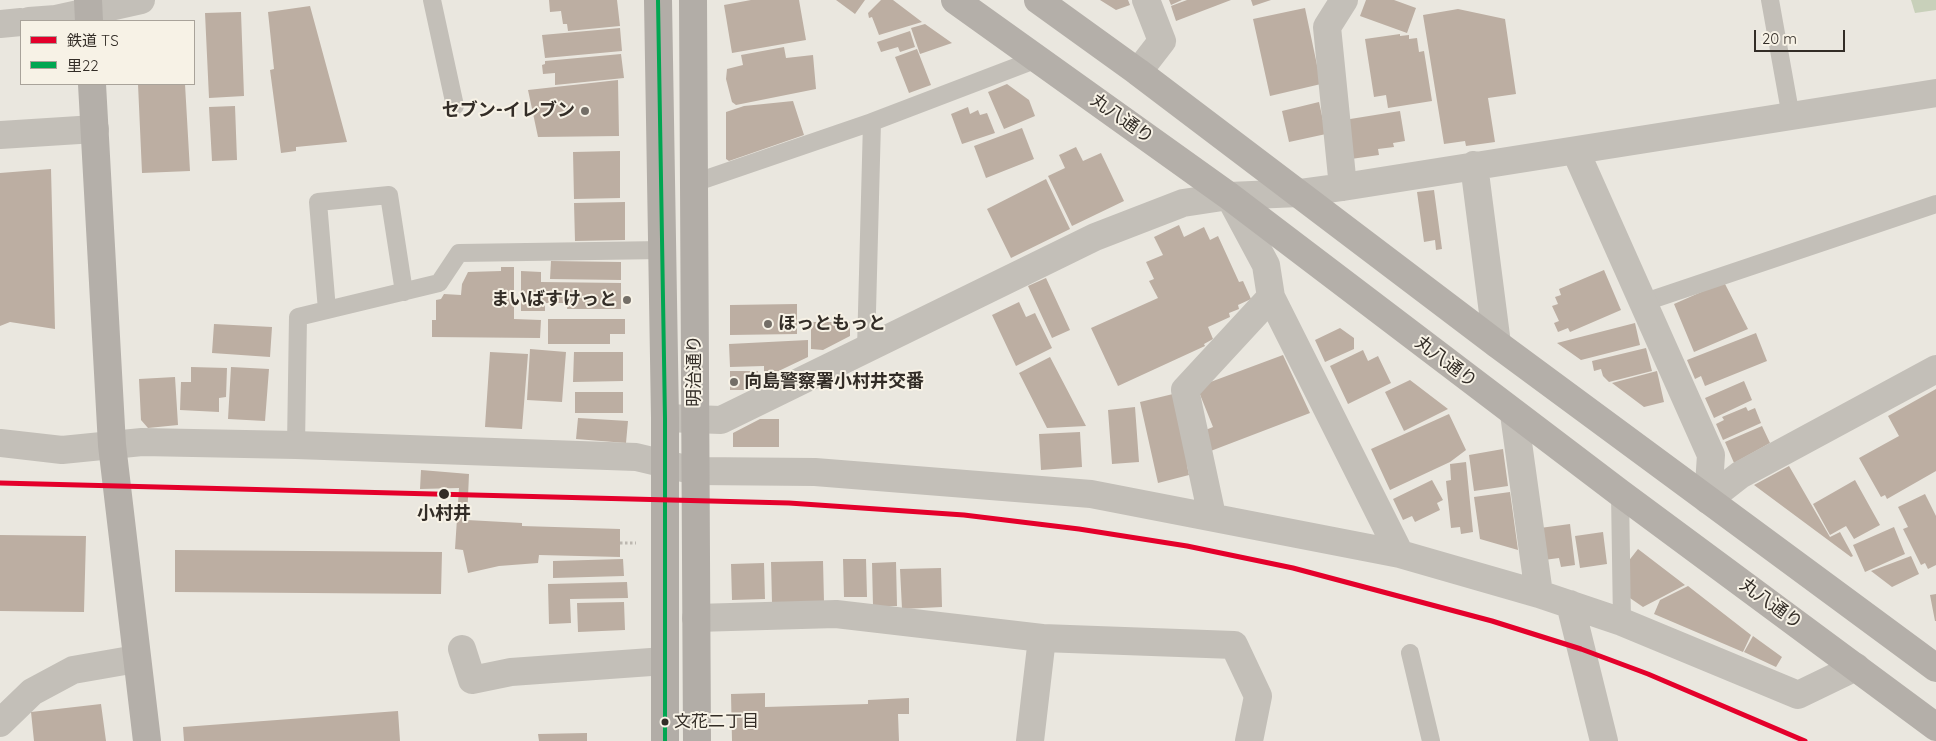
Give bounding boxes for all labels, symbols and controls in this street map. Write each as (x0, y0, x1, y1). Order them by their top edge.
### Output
legend (20, 20, 195, 85)
scale bar (1756, 20, 1847, 52)
text: 20 m (1762, 29, 1797, 48)
text: 鉄道 TS (67, 31, 119, 50)
text: 里22 (67, 56, 99, 75)
street label: 丸八通り (1086, 90, 1158, 148)
place label: セブン-イレブン (442, 100, 575, 122)
marker: セブン-イレブン (579, 105, 591, 117)
place label: まいばすけっと (491, 289, 617, 311)
marker: まいばすけっと (621, 294, 633, 306)
place label: ほっともっと (778, 313, 886, 335)
marker: ほっともっと (762, 318, 774, 330)
street label: 丸八通り (1411, 332, 1481, 392)
street label: 明治通り (684, 335, 706, 407)
place label: 向島警察署小村井交番 (744, 371, 924, 393)
marker: 向島警察署小村井交番 (728, 376, 740, 388)
marker: 小村井 (437, 487, 451, 501)
place label: 小村井 (417, 503, 471, 525)
street label: 丸八通り (1736, 574, 1806, 634)
place label: 文花二丁目 (674, 712, 759, 732)
marker: 文花二丁目 (660, 717, 670, 727)

